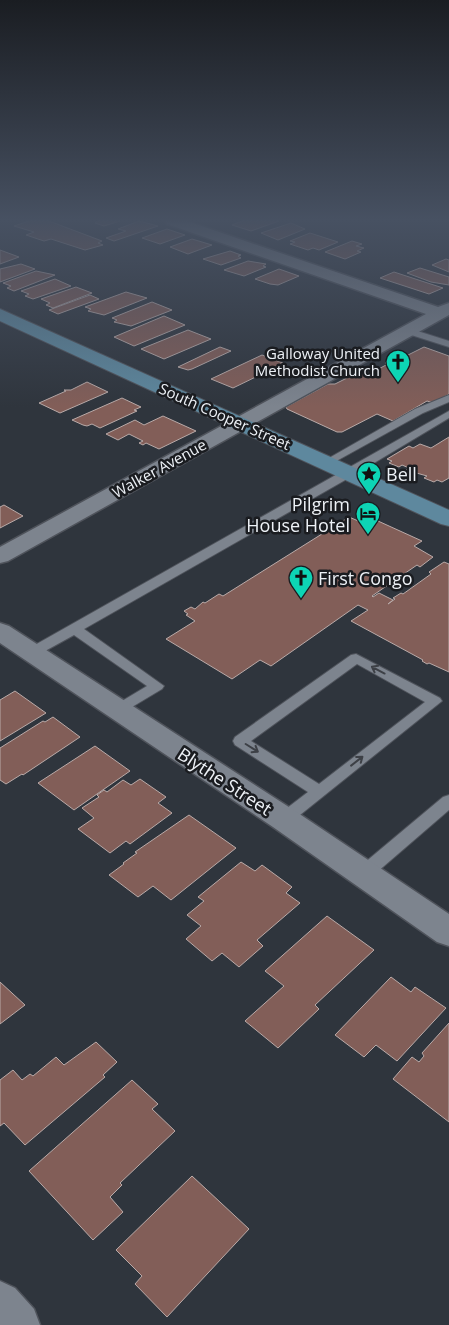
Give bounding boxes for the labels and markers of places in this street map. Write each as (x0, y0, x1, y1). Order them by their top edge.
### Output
place label: Galloway United Methodist Church (255, 343, 380, 380)
church icon: Galloway United Methodist Church (385, 349, 411, 383)
place icon: Bell (356, 461, 382, 495)
place label: Bell (386, 462, 417, 486)
place label: Pilgrim House Hotel (246, 492, 350, 537)
hotel icon: Pilgrim House Hotel (355, 501, 381, 535)
church icon: First Congo (288, 565, 314, 599)
place label: First Congo (318, 566, 413, 590)

